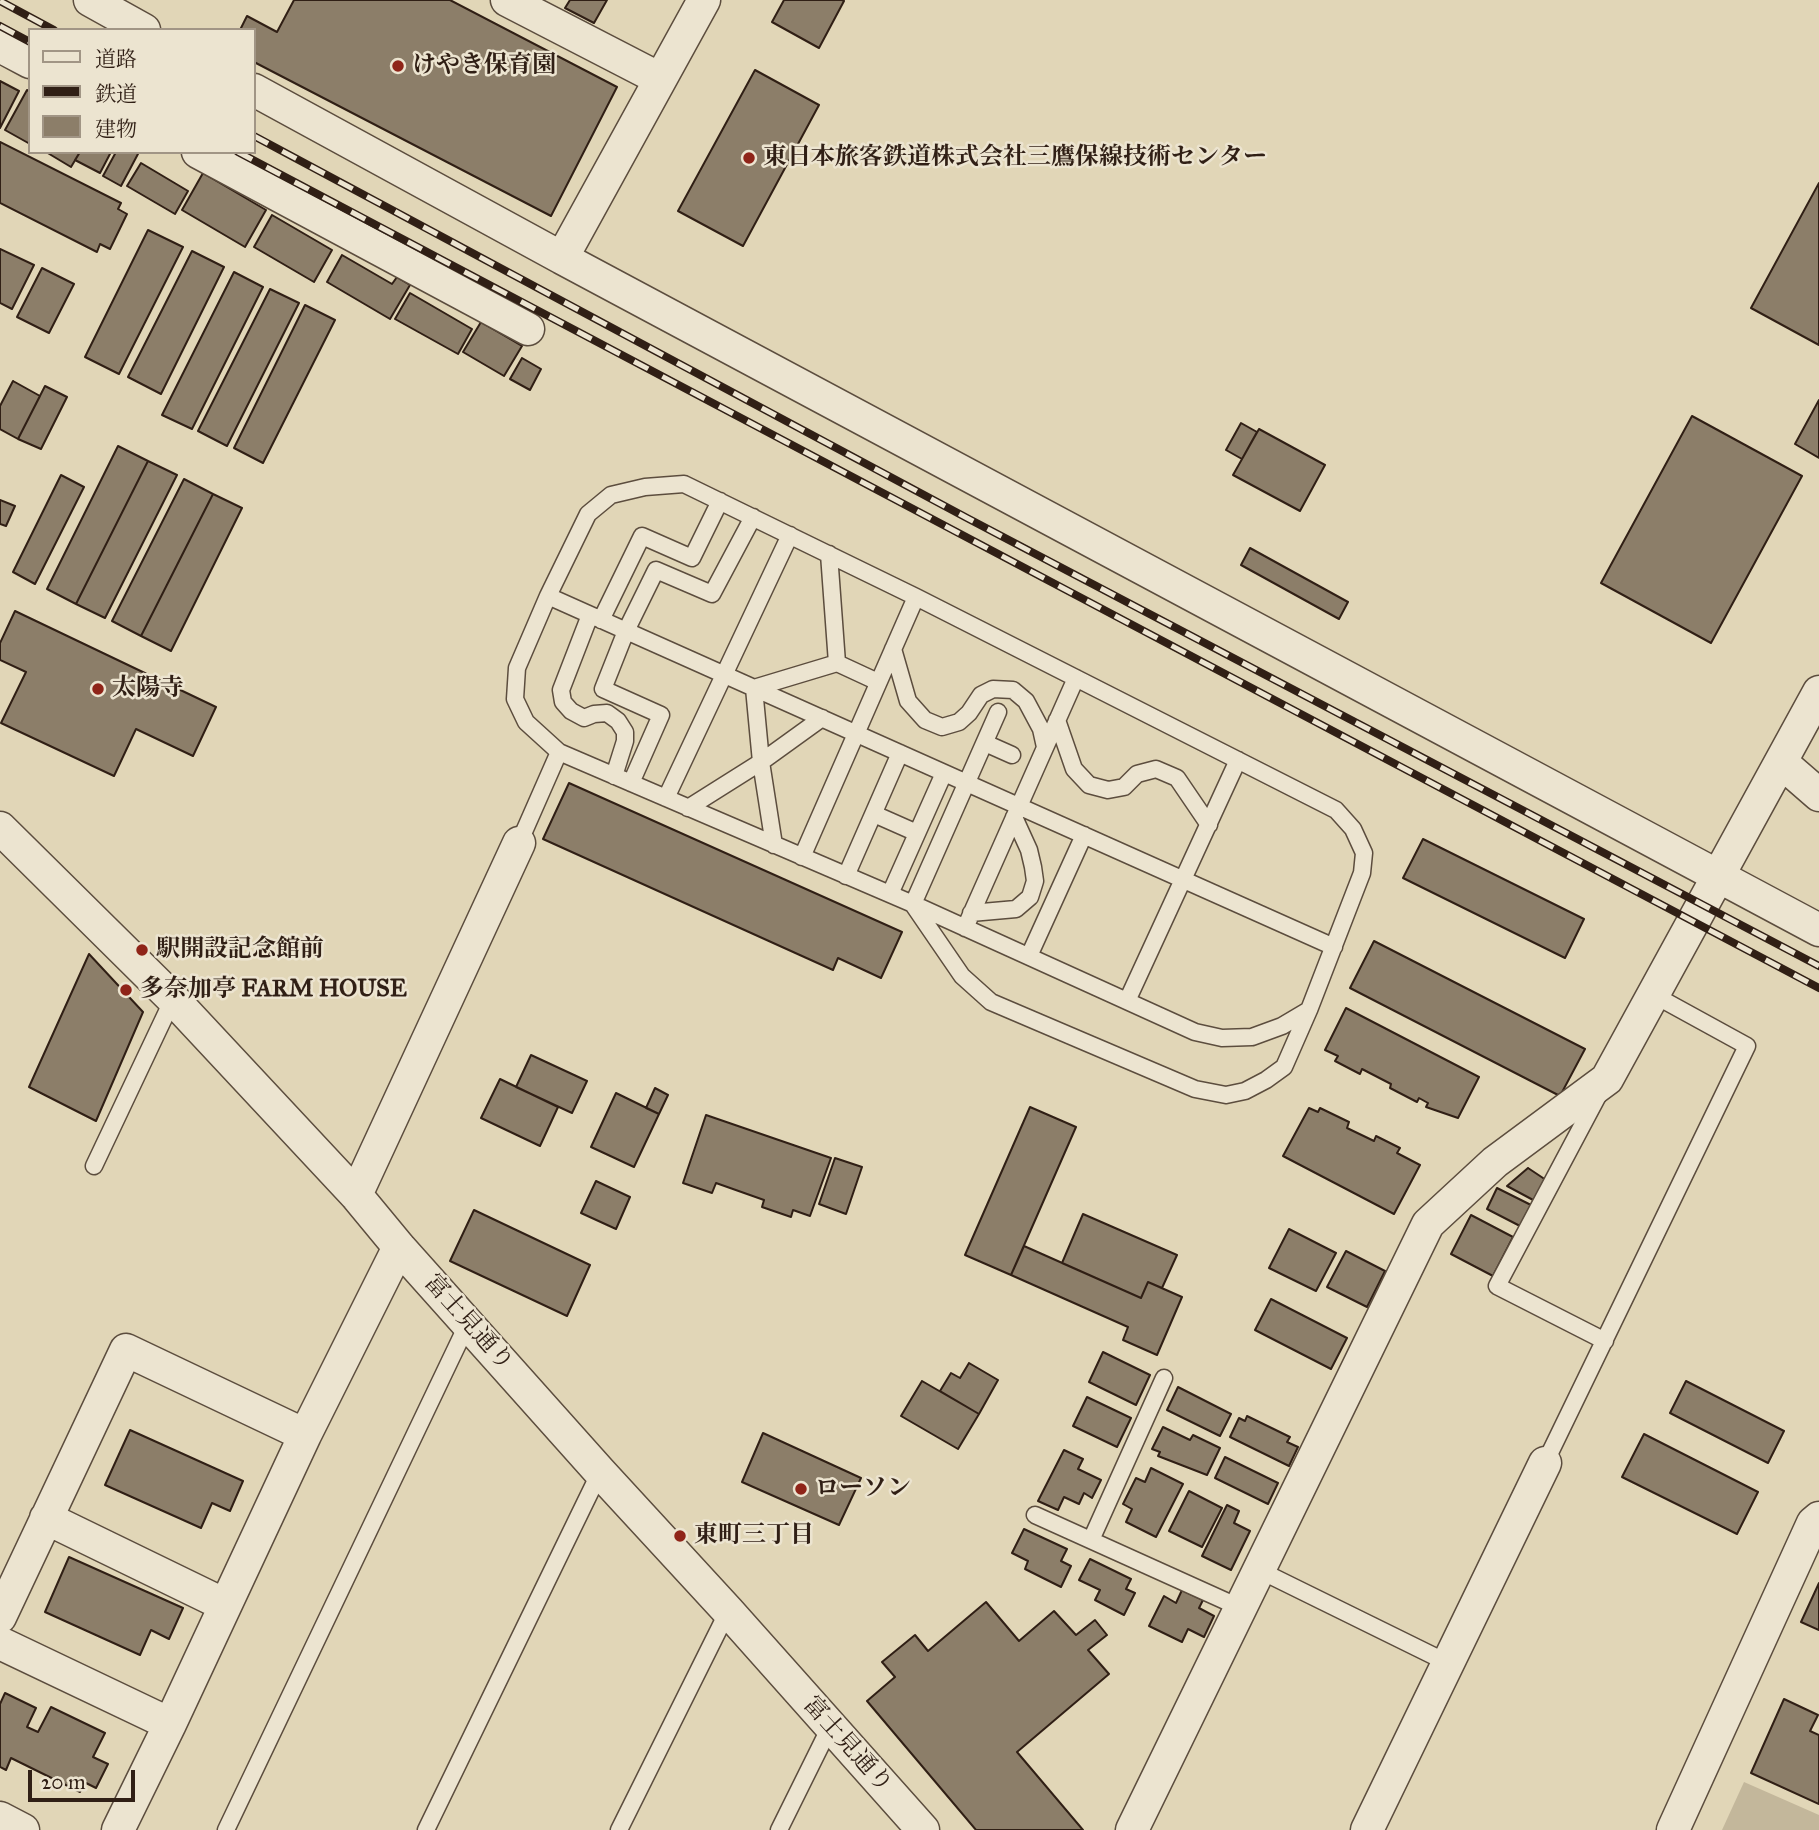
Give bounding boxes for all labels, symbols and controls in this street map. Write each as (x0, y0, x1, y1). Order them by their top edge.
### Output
legend (28, 28, 256, 154)
text: 道路 (95, 46, 137, 72)
place label: けやき保育園 (412, 52, 556, 80)
marker: けやき保育園 (390, 58, 406, 74)
text: 鉄道 (95, 81, 137, 107)
text: 建物 (95, 116, 137, 142)
place label: 東日本旅客鉄道株式会社三鷹保線技術センター (763, 144, 1267, 172)
marker: 東日本旅客鉄道株式会社三鷹保線技術センター (741, 150, 757, 166)
place label: 太陽寺 (112, 675, 184, 703)
marker: 太陽寺 (90, 681, 106, 697)
place label: 駅開設記念館前 (156, 936, 324, 964)
marker: 駅開設記念館前 (134, 942, 150, 958)
place label: 多奈加亭 FARM HOUSE (140, 976, 407, 1004)
marker: 多奈加亭 FARM HOUSE (118, 982, 134, 998)
street label: 富士見通り (417, 1269, 519, 1377)
place label: ローソン (815, 1475, 911, 1503)
marker: ローソン (793, 1481, 809, 1497)
place label: 東町三丁目 (694, 1522, 814, 1550)
marker: 東町三丁目 (672, 1528, 688, 1544)
street label: 富士見通り (796, 1691, 898, 1799)
scale bar (32, 1756, 138, 1800)
text: 20 m (41, 1769, 86, 1795)

